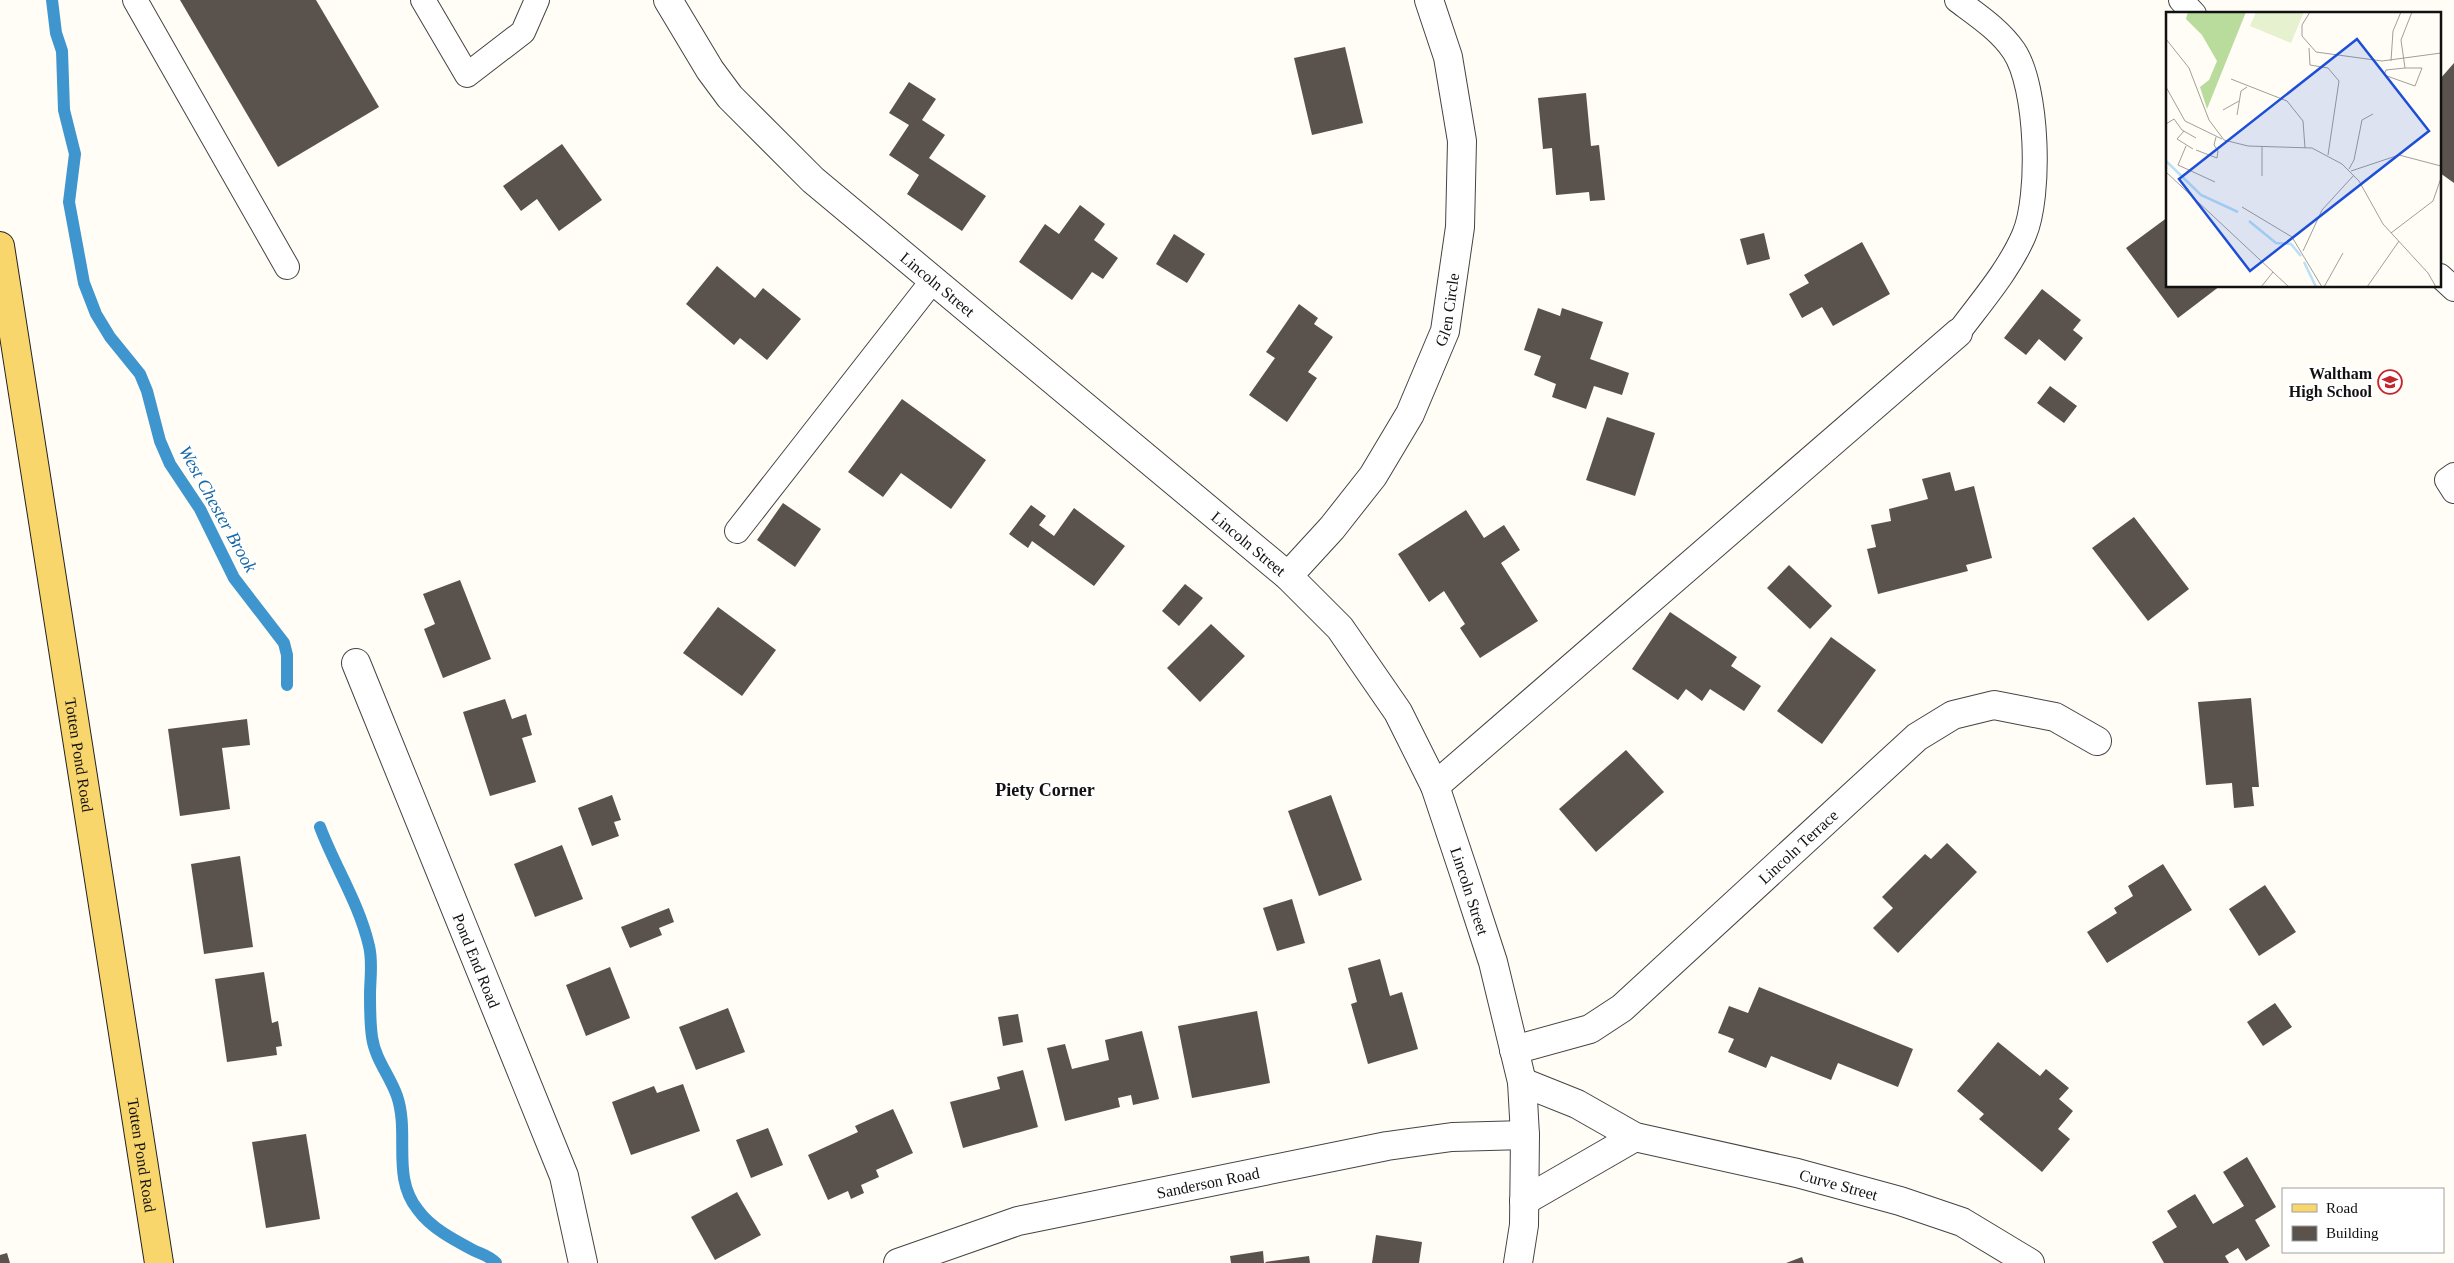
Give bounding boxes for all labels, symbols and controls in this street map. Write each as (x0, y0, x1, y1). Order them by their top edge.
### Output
inset map (2166, 12, 2442, 288)
street label: Lincoln Street (897, 248, 979, 320)
street label: Glen Circle (1431, 272, 1462, 349)
place label: Waltham High School (2289, 365, 2373, 401)
school or university icon: Waltham High School (2377, 369, 2403, 395)
water label: West Chester Brook (175, 442, 262, 577)
street label: Lincoln Street (1208, 508, 1290, 579)
street label: Totten Pond Road (62, 697, 97, 813)
district label: Piety Corner (995, 780, 1095, 800)
street label: Lincoln Terrace (1755, 806, 1841, 887)
street label: Lincoln Street (1448, 845, 1492, 937)
street label: Pond End Road (450, 911, 503, 1010)
street label: Totten Pond Road (125, 1097, 159, 1213)
street label: Sanderson Road (1155, 1164, 1261, 1201)
street label: Curve Street (1798, 1166, 1880, 1203)
legend (2282, 1188, 2444, 1253)
text: Road (2326, 1200, 2358, 1216)
text: Building (2326, 1225, 2379, 1241)

